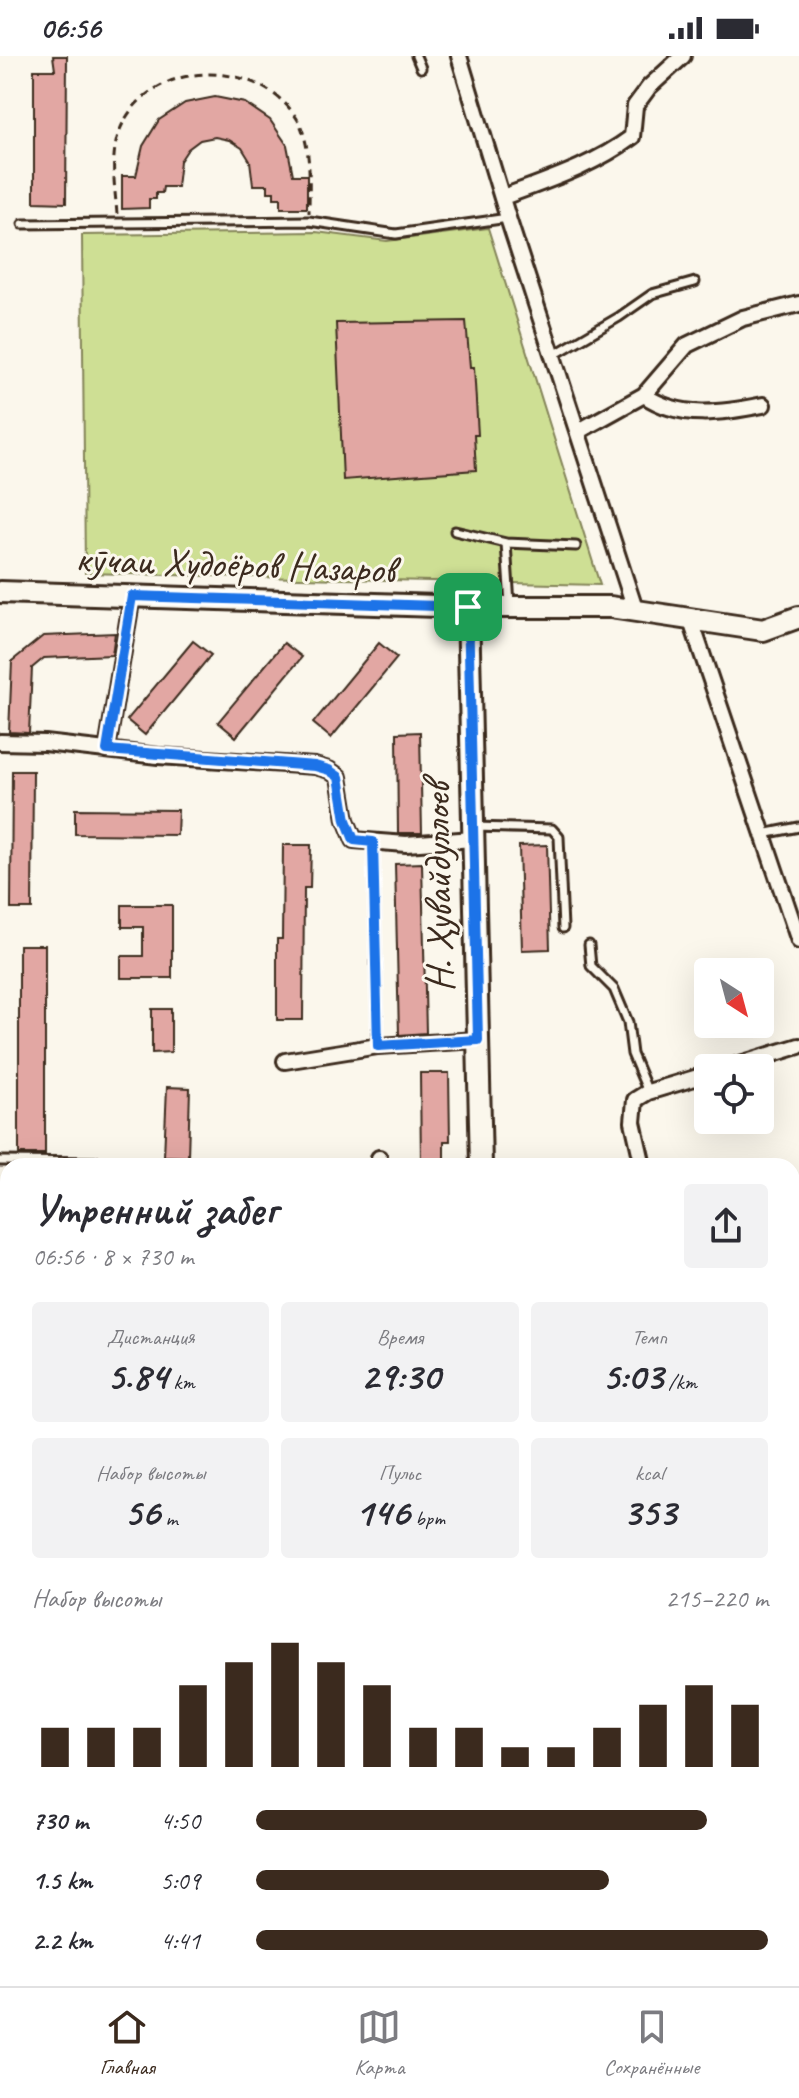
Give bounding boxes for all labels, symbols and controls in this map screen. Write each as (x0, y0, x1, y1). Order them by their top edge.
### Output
text: 06:56 (40, 9, 101, 47)
street label: кӯчаи Худоёров Назаров (74, 533, 402, 595)
pin (434, 573, 502, 641)
icon: arrive (446, 585, 490, 629)
street label: Н. Ҳувайдуллоев (411, 773, 465, 992)
north arrow (694, 958, 774, 1038)
map controls (694, 958, 774, 1134)
button: locate (694, 1054, 774, 1134)
text: Утренний забег (32, 1182, 277, 1237)
button: share (684, 1184, 768, 1268)
text: 06:56 · 8 × 730 m (32, 1240, 193, 1273)
text: Дистанция (107, 1323, 195, 1351)
text: Время (377, 1323, 423, 1351)
text: Темп (632, 1323, 667, 1351)
text: 5.84 (107, 1351, 168, 1401)
text: 29:30 (360, 1351, 440, 1401)
text: 5:03 (602, 1351, 663, 1401)
text: km (168, 1368, 195, 1396)
text: /km (663, 1368, 697, 1396)
text: Набор высоты (96, 1459, 205, 1487)
text: Пульс (379, 1459, 421, 1487)
text: kcal (635, 1459, 664, 1487)
text: 56 (124, 1487, 160, 1537)
text: 146 (355, 1487, 410, 1537)
text: 353 (623, 1487, 676, 1537)
text: m (160, 1504, 178, 1532)
text: bpm (410, 1504, 445, 1532)
text: Набор высоты (32, 1582, 161, 1615)
text: 215–220 m (665, 1582, 768, 1615)
text: 730 m (32, 1804, 88, 1837)
text: 4:50 (160, 1804, 200, 1837)
text: 1.5 km (32, 1864, 92, 1897)
text: 5:09 (160, 1864, 200, 1897)
text: 2.2 km (32, 1924, 92, 1957)
text: 4:41 (160, 1924, 200, 1957)
tab: Главная (100, 2005, 155, 2081)
tab: Карта (354, 2005, 404, 2081)
tab: Сохранённые (604, 2005, 699, 2081)

